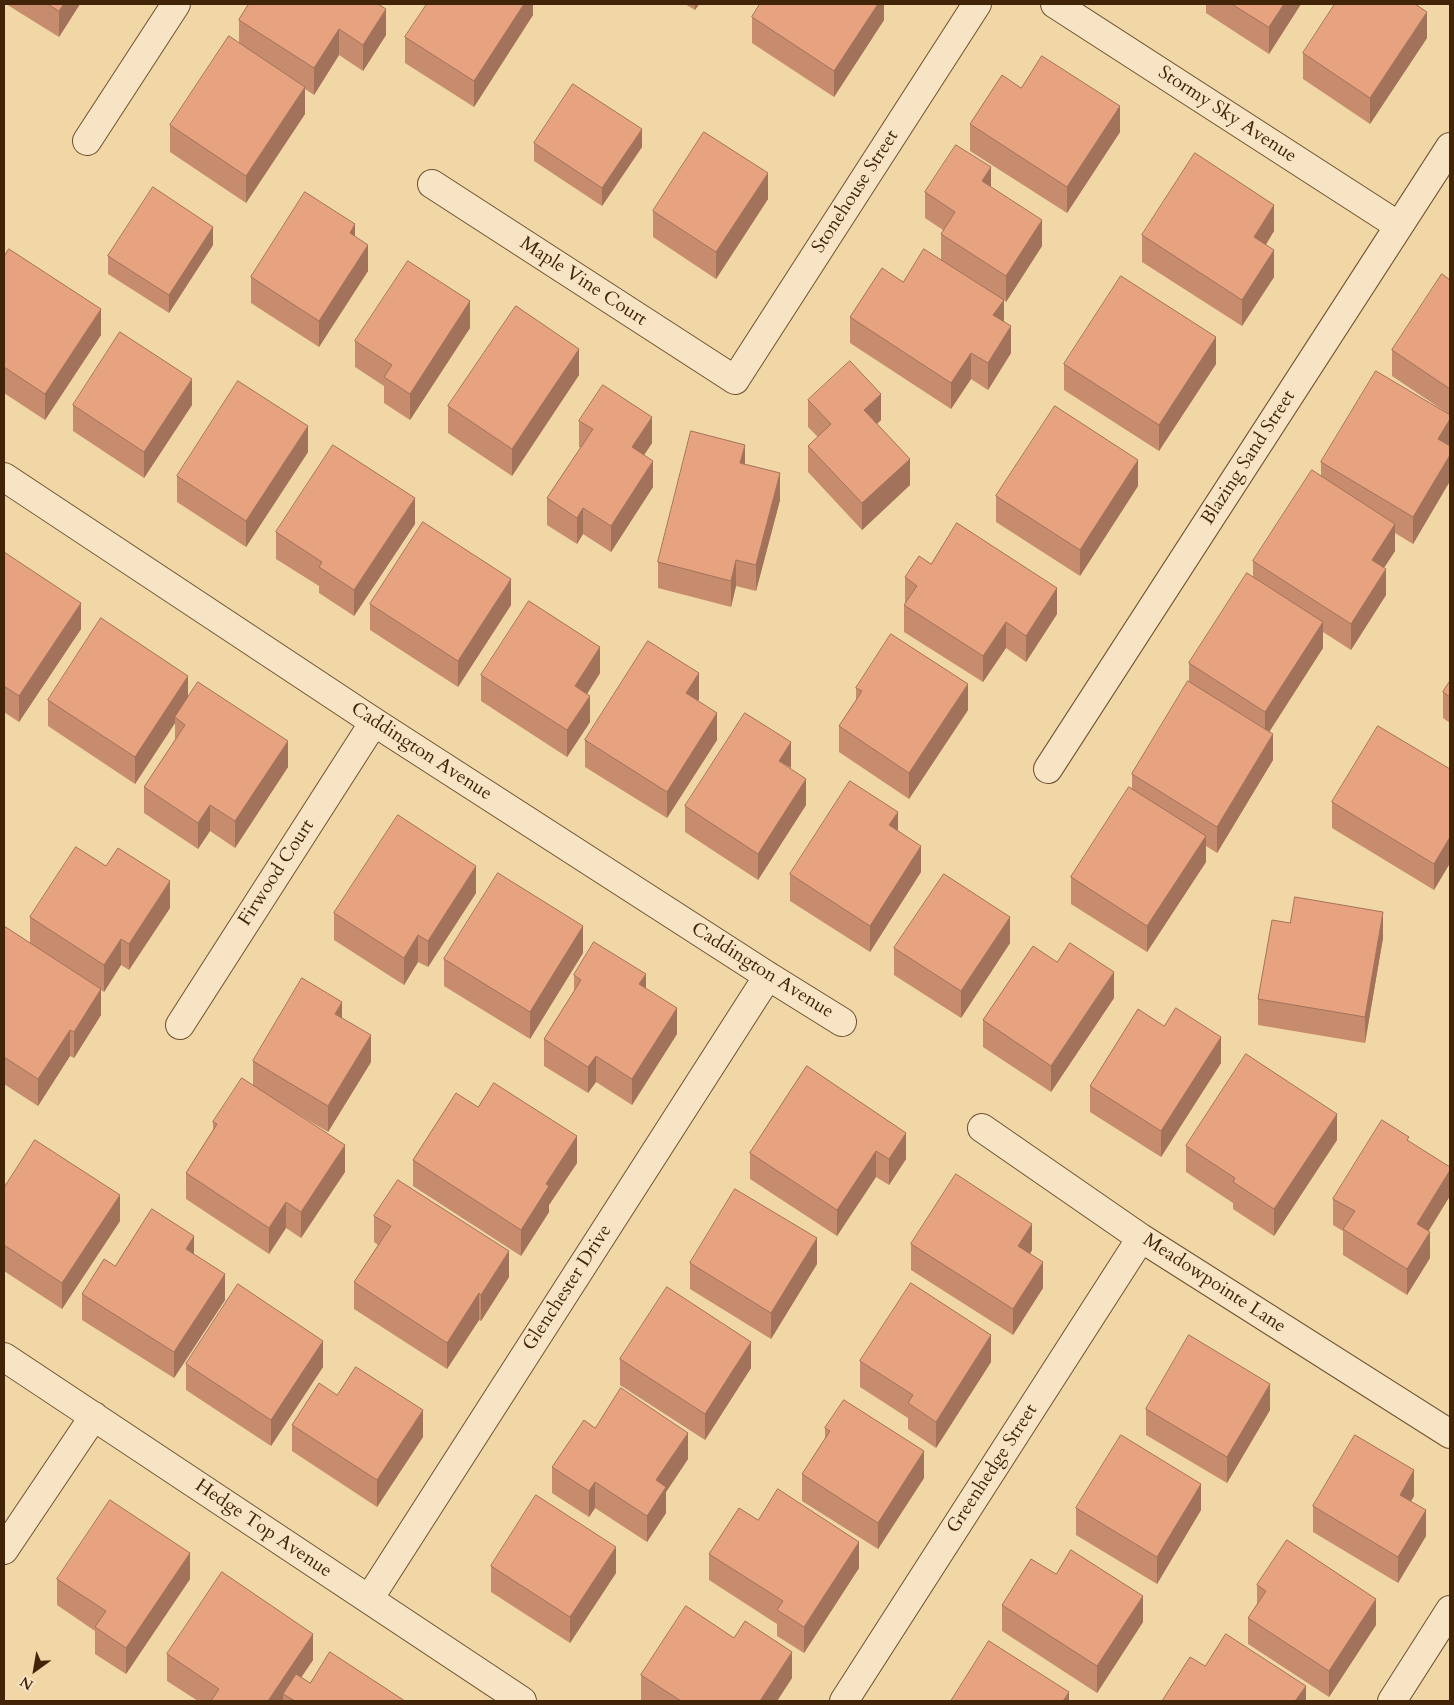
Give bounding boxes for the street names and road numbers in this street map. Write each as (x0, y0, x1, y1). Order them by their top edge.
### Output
street label: Stormy Sky Avenue (1154, 62, 1300, 168)
street label: Stonehouse Street (808, 126, 904, 258)
street label: Maple Vine Court (515, 232, 651, 332)
street label: Blazing Sand Street (1197, 386, 1301, 530)
street label: Caddington Avenue (346, 698, 496, 806)
street label: Firwood Court (234, 816, 320, 930)
street label: Caddington Avenue (687, 918, 837, 1024)
street label: Glenchester Drive (519, 1221, 617, 1355)
street label: Meadowpointe Lane (1138, 1229, 1290, 1339)
street label: Greenhedge Street (943, 1400, 1043, 1538)
street label: Hedge Top Avenue (190, 1475, 336, 1583)

